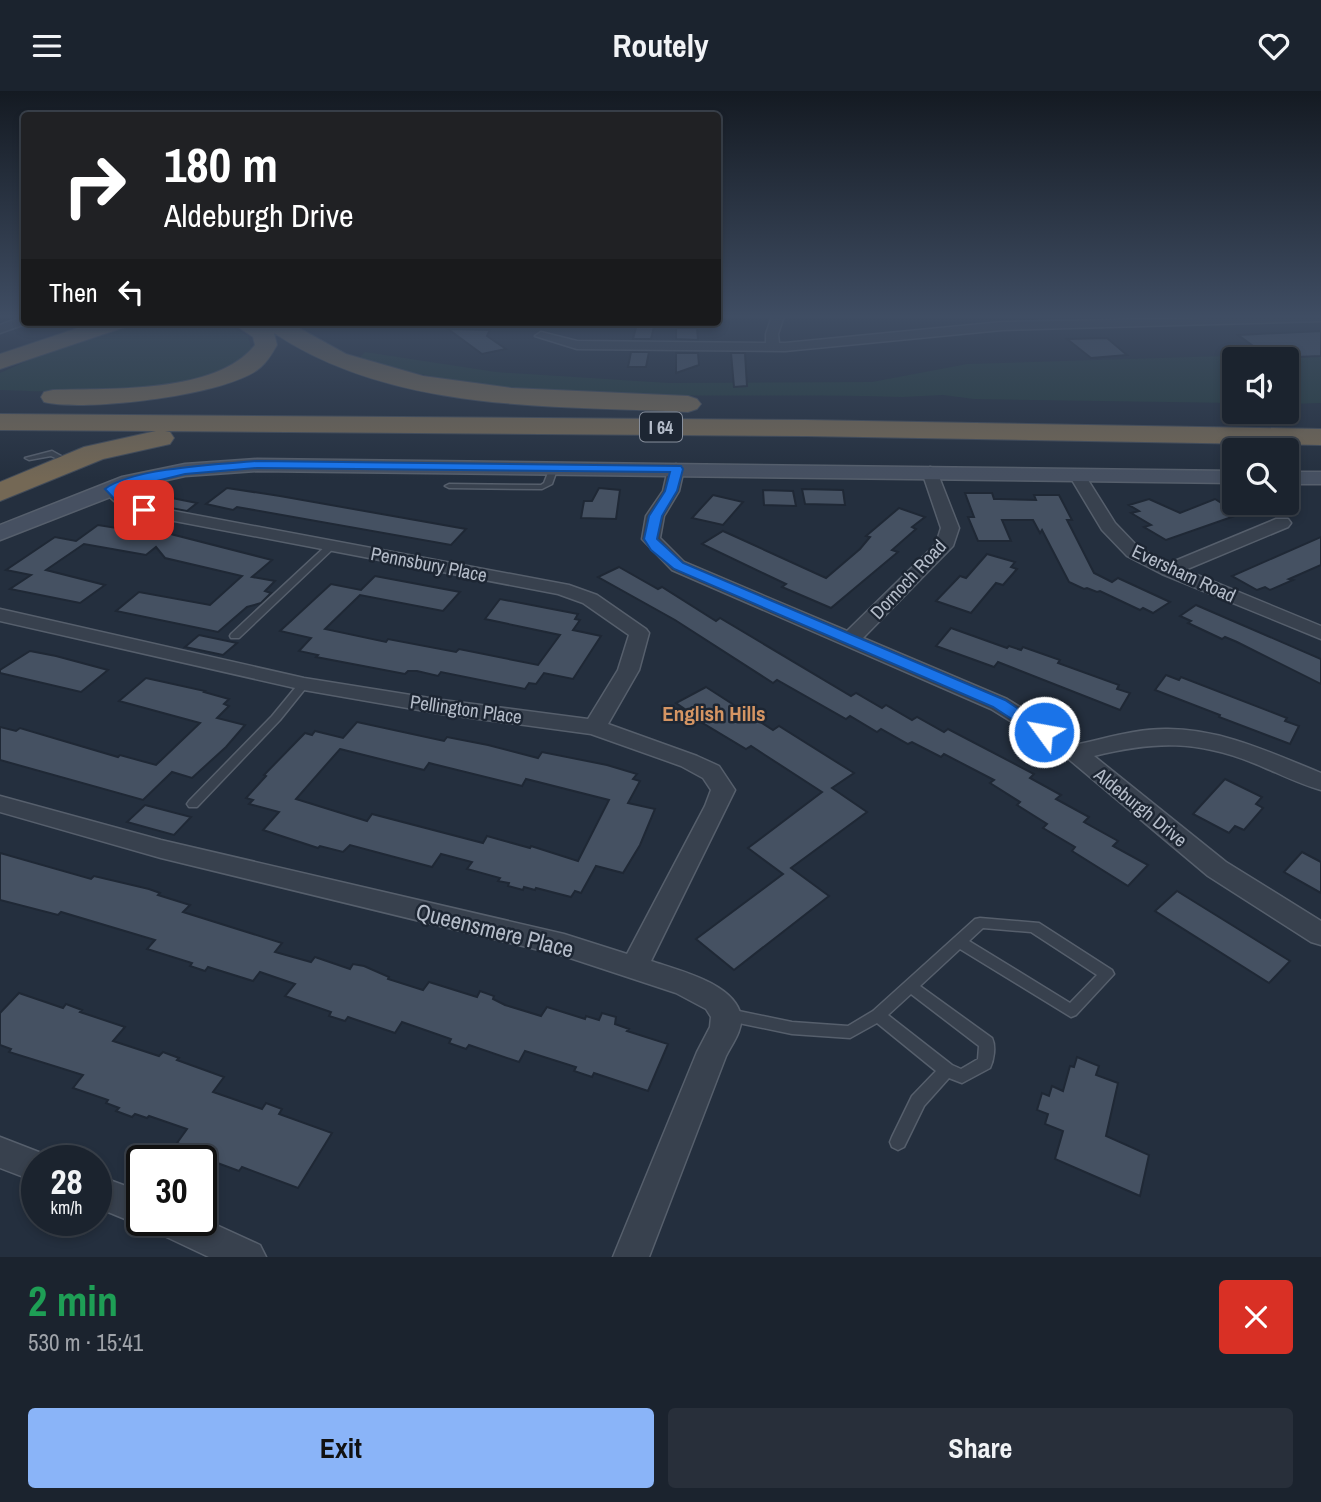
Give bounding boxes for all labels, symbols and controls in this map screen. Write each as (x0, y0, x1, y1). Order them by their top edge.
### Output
text: Routely (612, 24, 709, 67)
icon: menu (28, 27, 66, 65)
icon: heart (1255, 27, 1293, 65)
text: 180 m (164, 131, 278, 197)
icon: right (49, 140, 140, 231)
text: Aldeburgh Drive (164, 194, 354, 237)
icon: left (112, 273, 150, 311)
text: Then (49, 275, 98, 310)
map controls (1222, 347, 1299, 515)
button: sound (1222, 347, 1299, 424)
road number: I 64 (640, 413, 682, 441)
button: search (1222, 438, 1299, 515)
pin (114, 480, 174, 540)
icon: arrive (125, 491, 163, 529)
street label: Dornoch Road (864, 533, 952, 625)
street label: Eversham Road (1128, 538, 1240, 608)
street label: Pennsbury Place (369, 540, 489, 588)
street label: Pellington Place (408, 688, 524, 730)
position arrow (1007, 695, 1081, 769)
district label: English Hills (662, 699, 766, 728)
street label: Aldeburgh Drive (1088, 761, 1193, 853)
street label: Queensmere Place (413, 895, 577, 965)
speed limit sign: 30 (126, 1145, 217, 1236)
text: 28 (51, 1158, 82, 1205)
text: km/h (51, 1195, 83, 1220)
text: 2 min (28, 1273, 118, 1329)
button: close (1219, 1280, 1293, 1354)
text: 530 m · 15:41 (28, 1327, 143, 1358)
button: Exit (28, 1408, 654, 1488)
button: Share (668, 1408, 1293, 1488)

